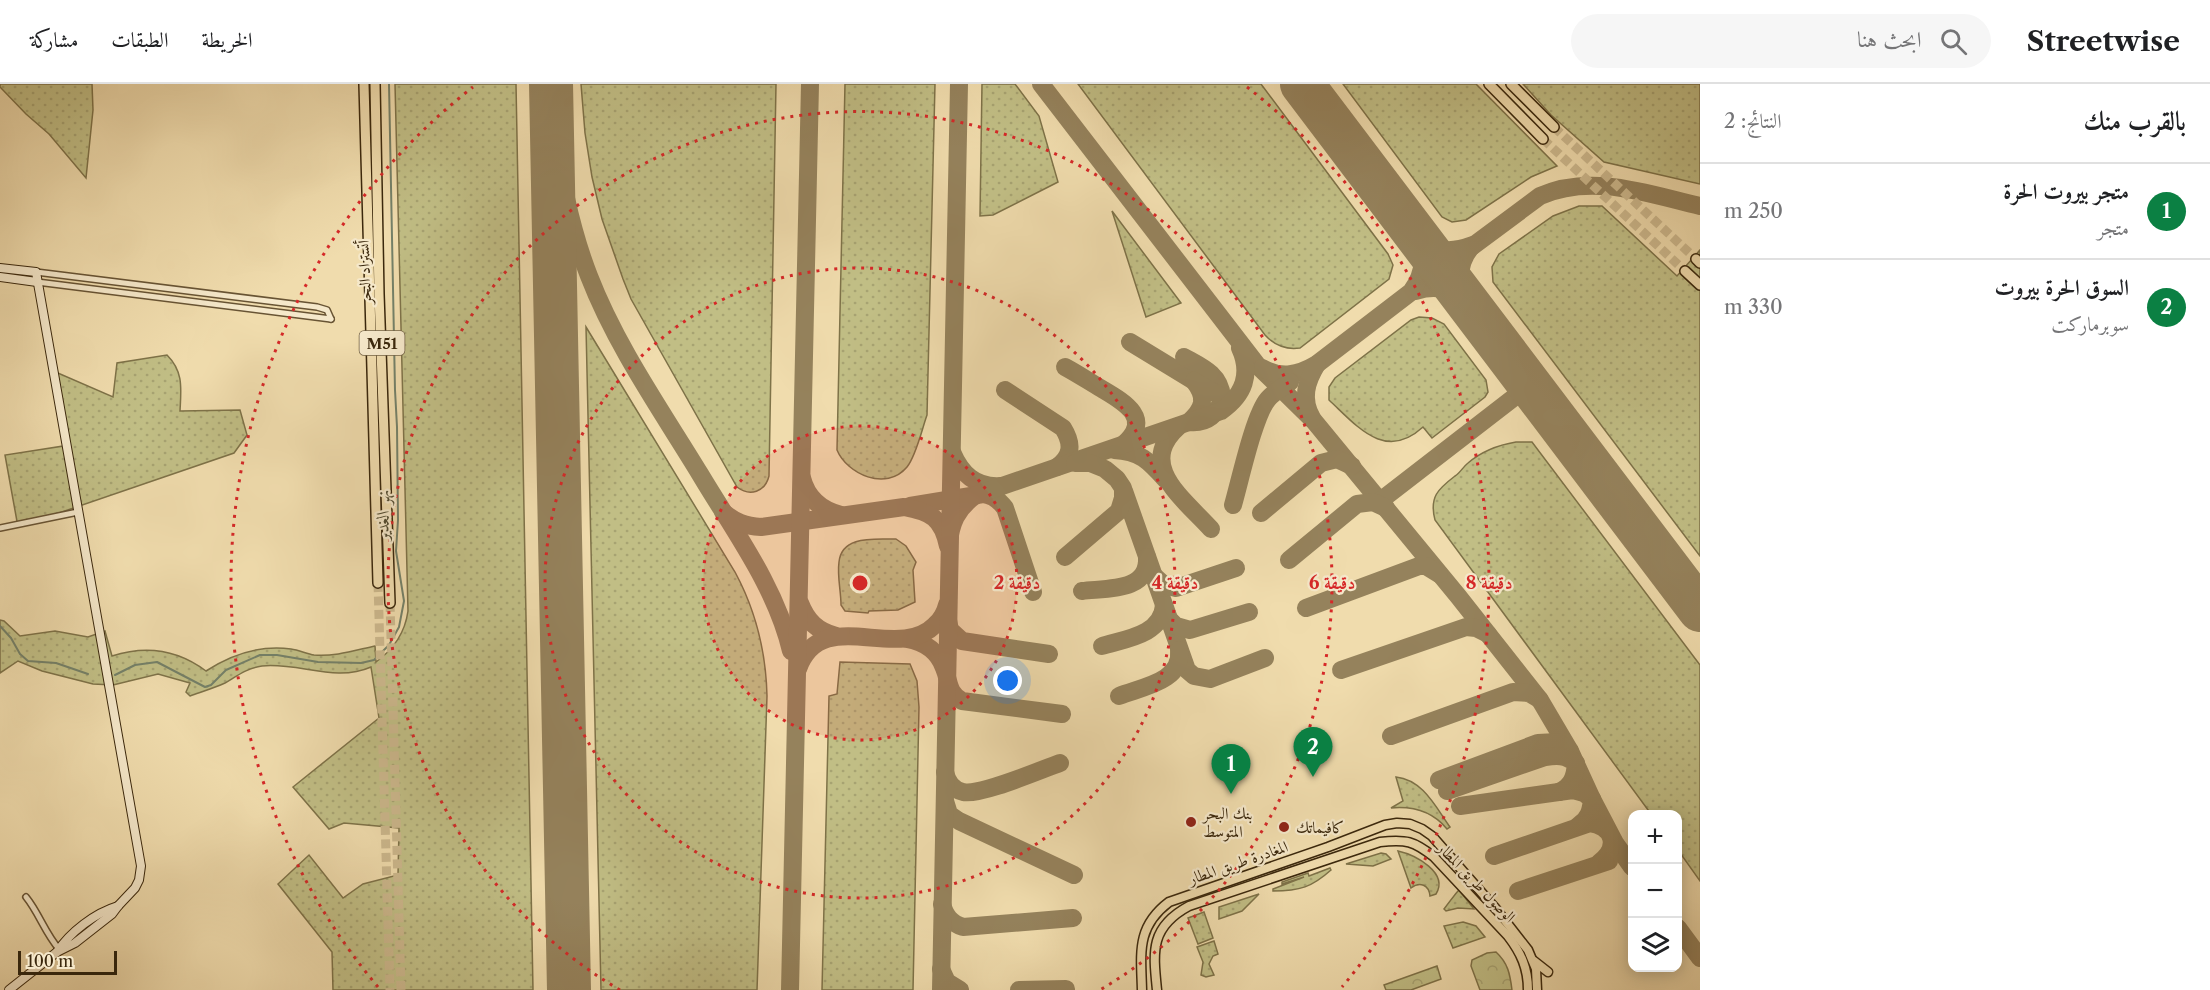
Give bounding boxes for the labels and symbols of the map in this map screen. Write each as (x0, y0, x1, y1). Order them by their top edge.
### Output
street label: أتستراد البحر (352, 239, 376, 306)
road number: M51 (360, 331, 404, 355)
water label: نهر الغدير (372, 489, 395, 543)
text: 2 دقيقة (994, 572, 1040, 594)
text: 4 دقيقة (1152, 572, 1198, 594)
text: 6 دقيقة (1309, 572, 1355, 594)
text: 8 دقيقة (1465, 572, 1513, 594)
centre of rings (850, 573, 870, 593)
your location (993, 666, 1022, 695)
pin: 2 (1294, 728, 1332, 777)
pin: 1 (1212, 744, 1250, 794)
place label: بنك البحر المتوسط (1201, 803, 1253, 842)
marker: بنك البحر المتوسط (1184, 815, 1198, 829)
place label: كافيماتك (1296, 817, 1344, 837)
marker: كافيماتك (1277, 820, 1291, 834)
street label: المغادرة طريق المطار (1184, 836, 1291, 890)
street label: الوصول طريق المطار (1432, 836, 1520, 927)
scale bar (18, 948, 117, 976)

